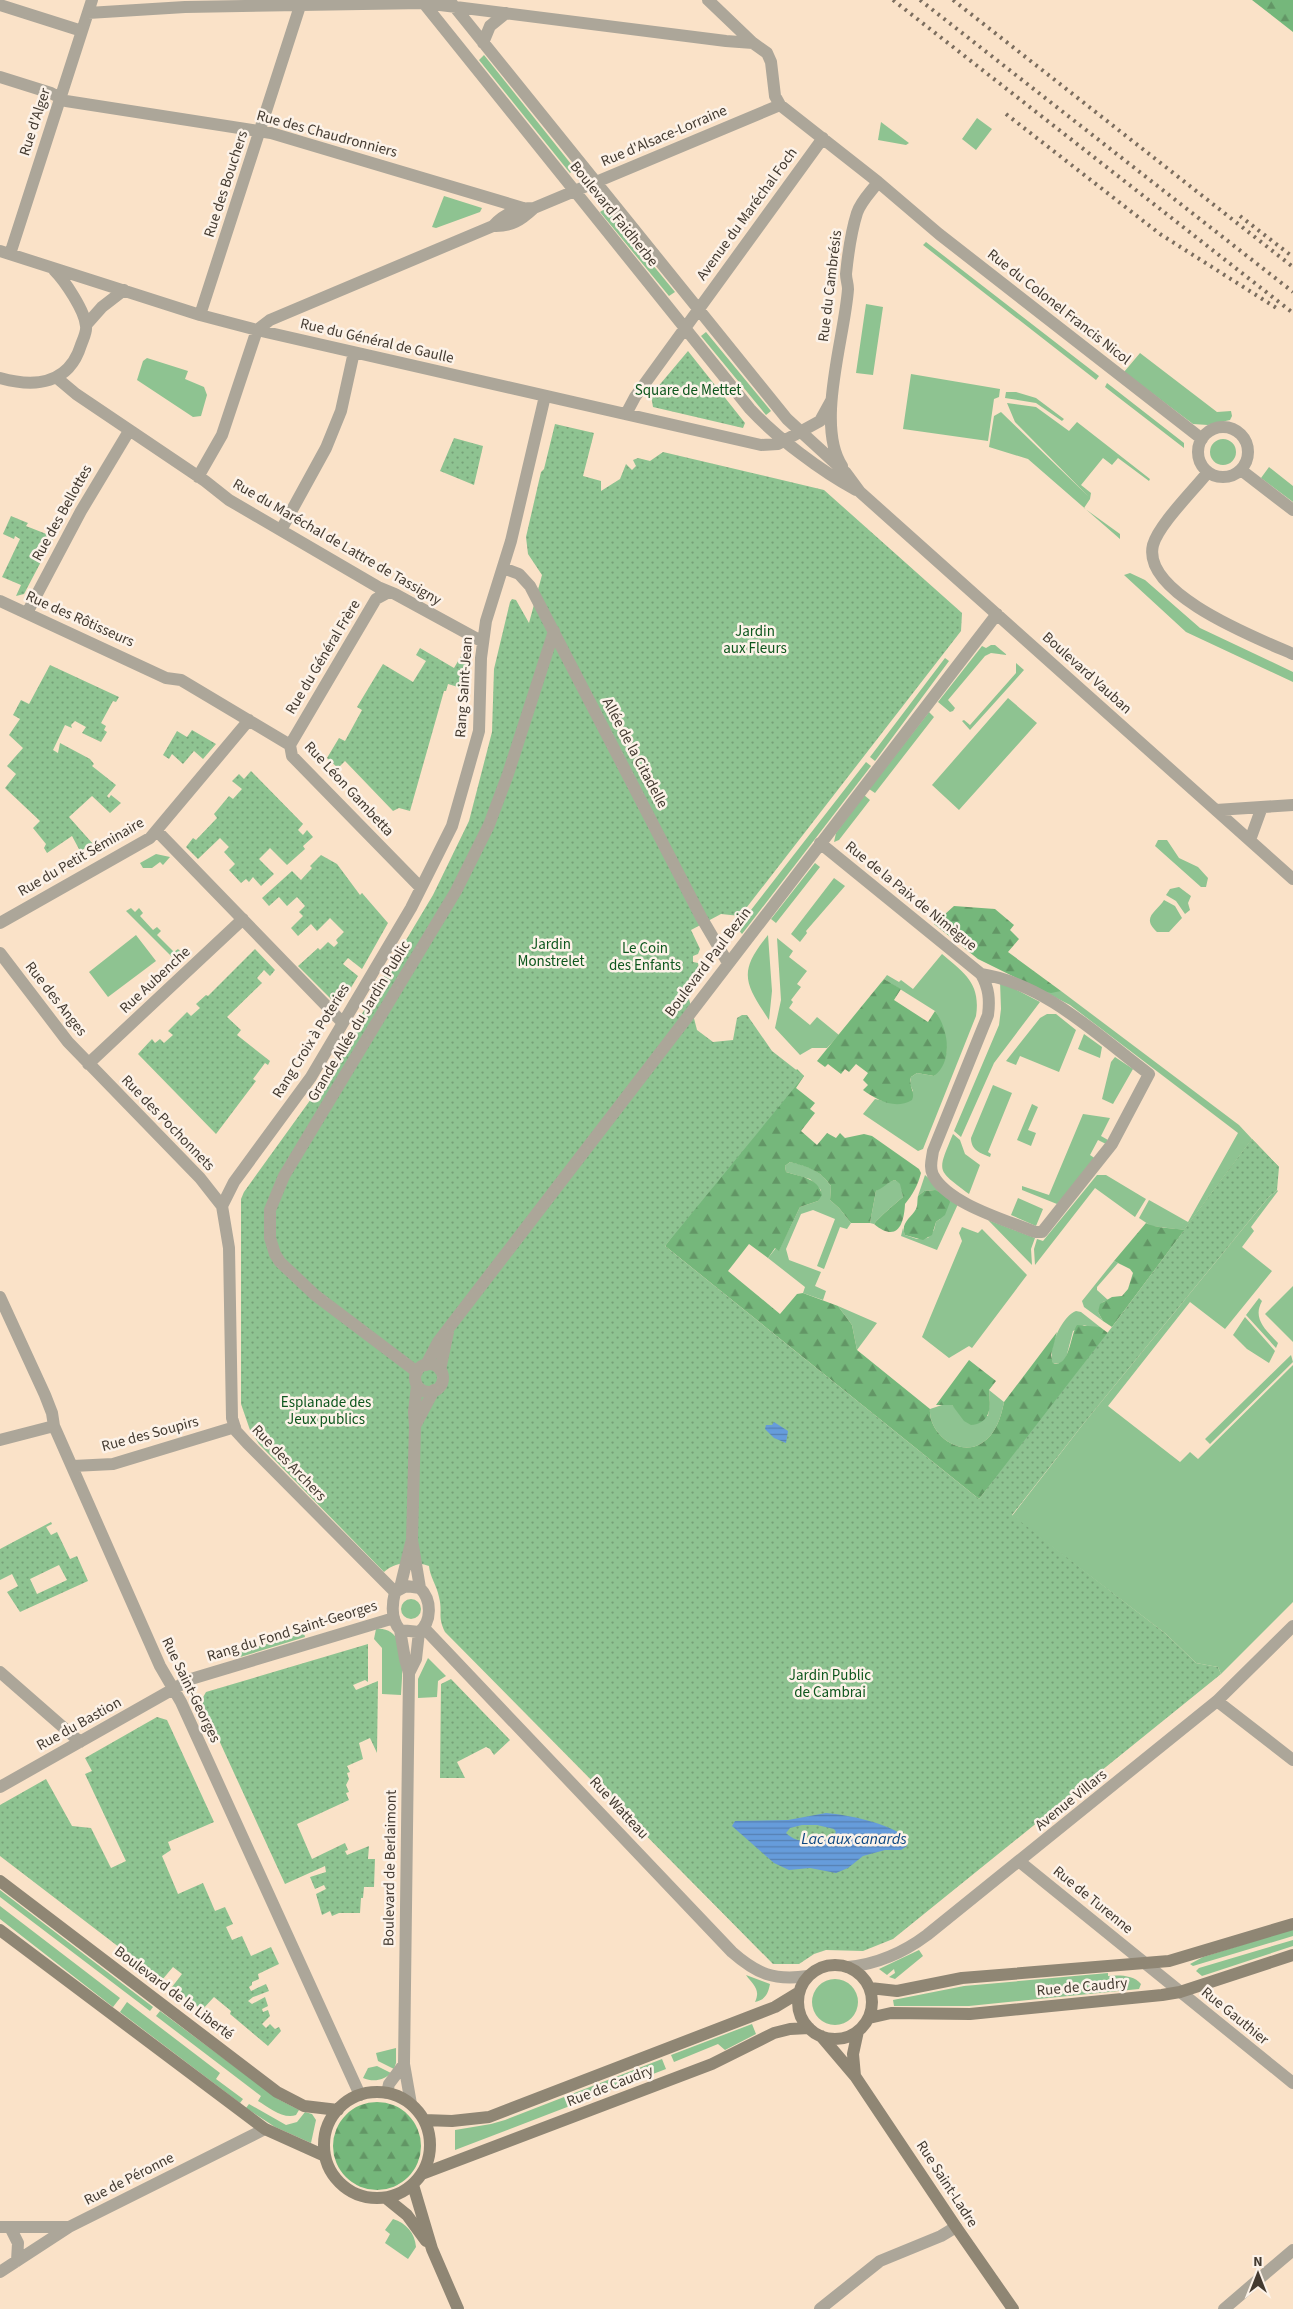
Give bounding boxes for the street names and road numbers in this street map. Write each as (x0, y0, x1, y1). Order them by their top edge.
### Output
street label: Rue d'Alger (14, 85, 56, 159)
street label: Rue d'Alsace-Lorraine (598, 100, 730, 172)
street label: Rue des Chaudronniers (254, 105, 400, 163)
street label: Rue des Bouchers (199, 128, 253, 240)
street label: Avenue du Maréchal Foch (692, 143, 802, 285)
street label: Boulevard Faidherbe (565, 157, 663, 271)
street label: Rue du Cambrésis (813, 229, 847, 343)
street label: Rue du Colonel Francis Nicol (983, 244, 1135, 370)
street label: Rue du Général de Gaulle (298, 313, 456, 369)
street label: Rue des Bellottes (27, 461, 97, 565)
street label: Rue du Maréchal de Lattre de Tassigny (229, 473, 445, 611)
street label: Rue des Rôtisseurs (22, 586, 138, 652)
street label: Rue du Général Frère (280, 596, 366, 718)
street label: Boulevard Vauban (1038, 627, 1136, 719)
street label: Rang Saint-Jean (450, 636, 478, 738)
street label: Allée de la Citadelle (597, 694, 673, 812)
street label: Rue Léon Gambetta (299, 737, 399, 841)
street label: Rue du Petit Séminaire (14, 812, 148, 902)
street label: Rue de la Paix de Nimègue (841, 836, 981, 956)
street label: Boulevard Paul Bezin (660, 903, 756, 1021)
street label: Grande Allée du Jardin Public (303, 937, 415, 1105)
street label: Rue Aubenche (115, 942, 195, 1018)
street label: Rue des Anges (20, 957, 92, 1041)
street label: Rang Croix à Poteries (267, 980, 355, 1102)
street label: Rue des Pochonnets (117, 1070, 219, 1176)
street label: Rue des Soupirs (99, 1411, 201, 1457)
street label: Rue des Archers (247, 1420, 331, 1506)
street label: Rang du Fond Saint-Georges (204, 1595, 380, 1667)
street label: Rue Saint-Georges (156, 1634, 226, 1746)
street label: Rue du Bastion (33, 1692, 125, 1756)
street label: Avenue Villars (1030, 1764, 1112, 1836)
street label: Rue Watteau (585, 1772, 653, 1844)
street label: Boulevard de Berlaimont (378, 1790, 402, 1946)
street label: Rue de Turenne (1048, 1861, 1138, 1939)
street label: Boulevard de la Liberté (110, 1941, 238, 2045)
street label: Rue de Caudry (1036, 1973, 1128, 2001)
street label: Rue Gauthier (1197, 1982, 1274, 2050)
street label: Rue de Caudry (564, 2060, 656, 2112)
street label: Rue Saint-Ladre (911, 2137, 983, 2231)
street label: Rue de Péronne (80, 2147, 178, 2211)

